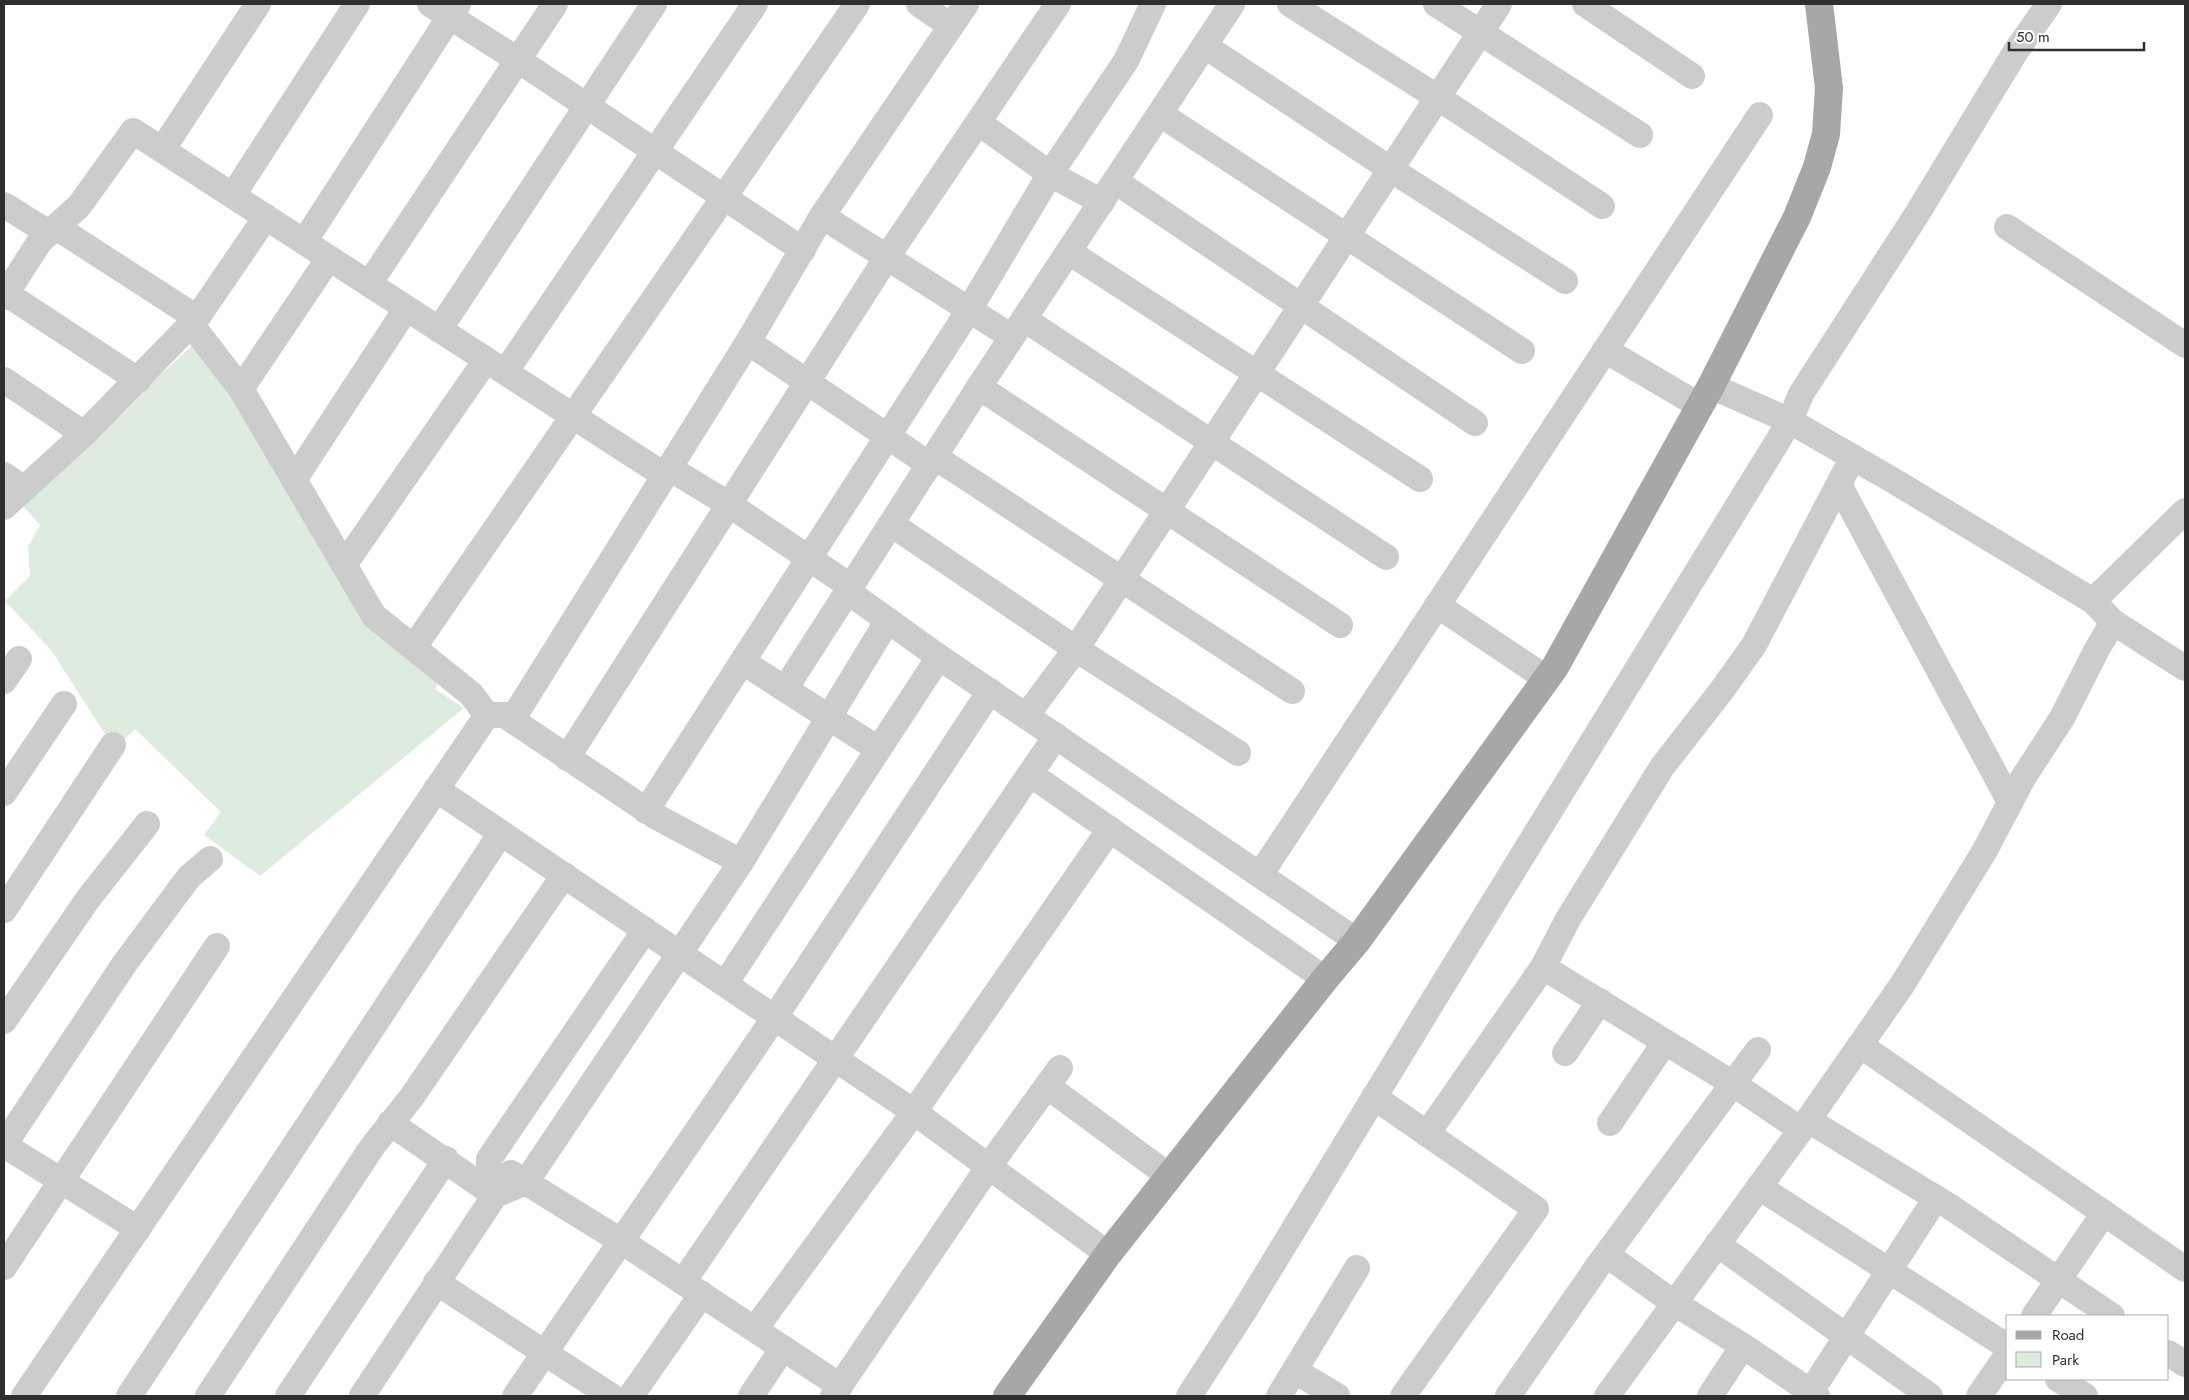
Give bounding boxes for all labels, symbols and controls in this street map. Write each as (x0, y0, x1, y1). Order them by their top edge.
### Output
scale bar (2009, 20, 2144, 52)
text: 50 m (2016, 26, 2050, 48)
legend (2006, 1315, 2169, 1380)
text: Road (2052, 1324, 2084, 1346)
text: Park (2052, 1349, 2079, 1371)

